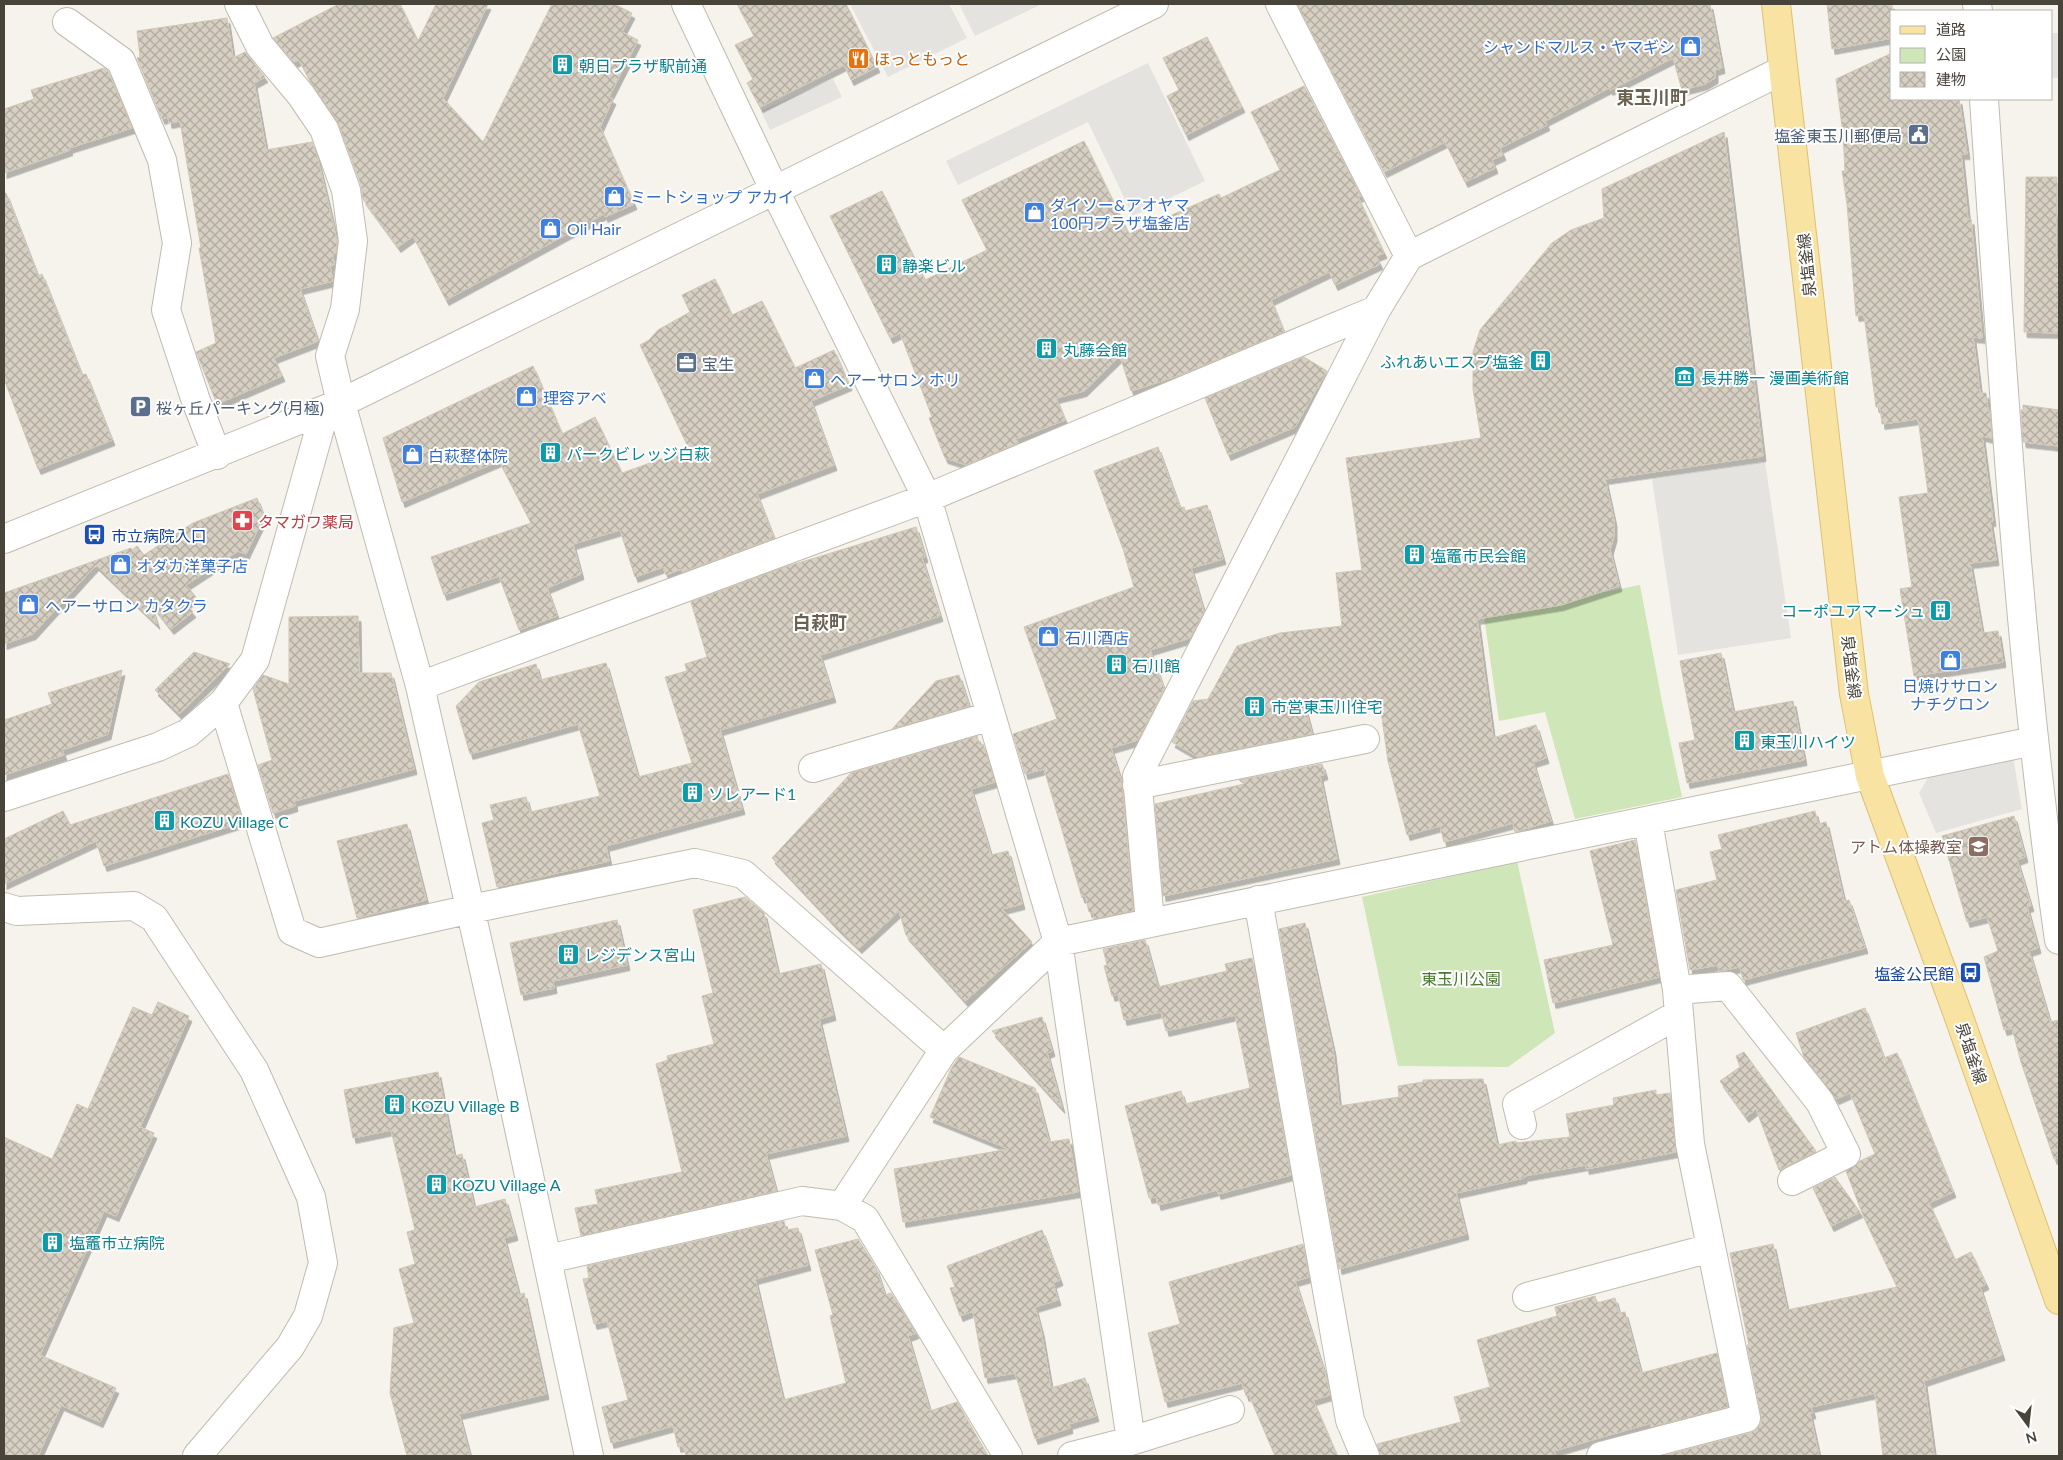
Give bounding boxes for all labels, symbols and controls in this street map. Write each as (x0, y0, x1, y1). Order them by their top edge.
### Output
legend (1890, 10, 2053, 100)
text: 道路 (1936, 20, 1966, 38)
shop icon: シャンドマルス・ヤマギシ (1679, 34, 1703, 58)
place label: シャンドマルス・ヤマギシ (1483, 37, 1675, 56)
text: 公園 (1936, 45, 1966, 63)
restaurant icon: ほっともっと (846, 46, 870, 70)
place label: ほっともっと (874, 49, 970, 68)
building icon: 朝日プラザ駅前通 (551, 53, 575, 77)
place label: 朝日プラザ駅前通 (579, 56, 707, 75)
text: 建物 (1936, 70, 1966, 88)
district label: 東玉川町 (1616, 86, 1688, 108)
public building icon: 塩釜東玉川郵便局 (1906, 123, 1930, 147)
place label: 塩釜東玉川郵便局 (1774, 126, 1902, 145)
shop icon: ミートショップ アカイ (602, 184, 626, 208)
place label: ミートショップ アカイ (630, 187, 794, 206)
place label: ダイソー&アオヤマ 100円プラザ塩釜店 (1050, 195, 1190, 232)
shop icon: ダイソー&アオヤマ 100円プラザ塩釜店 (1022, 201, 1046, 225)
shop icon: Oli Hair (539, 216, 563, 240)
place label: Oli Hair (567, 219, 621, 238)
street label: 泉塩釜線 (1793, 232, 1819, 298)
building icon: 静楽ビル (874, 253, 898, 277)
place label: 静楽ビル (902, 256, 966, 275)
building icon: 丸藤会館 (1035, 337, 1059, 361)
place label: 丸藤会館 (1063, 340, 1127, 359)
building icon: ふれあいエスプ塩釜 (1528, 349, 1552, 373)
office icon: 宝生 (674, 351, 698, 375)
place label: ふれあいエスプ塩釜 (1380, 352, 1524, 371)
place label: 宝生 (702, 354, 734, 373)
museum icon: 長井勝一 漫画美術館 (1673, 365, 1697, 389)
shop icon: ヘアーサロン ホリ (802, 367, 826, 391)
place label: 長井勝一 漫画美術館 (1701, 368, 1849, 387)
place label: ヘアーサロン ホリ (830, 370, 961, 389)
shop icon: 理容アベ (515, 385, 539, 409)
place label: 理容アベ (543, 388, 607, 407)
parking icon: 桜ヶ丘パーキング(月極) (128, 395, 152, 419)
place label: 桜ヶ丘パーキング(月極) (156, 398, 324, 417)
building icon: パークビレッジ白萩 (538, 441, 562, 465)
shop icon: 白萩整体院 (400, 443, 424, 467)
place label: パークビレッジ白萩 (566, 444, 710, 463)
place label: 白萩整体院 (428, 446, 508, 465)
pharmacy icon: タマガワ薬局 (230, 509, 254, 533)
place label: タマガワ薬局 (258, 512, 354, 531)
bus stop icon: 市立病院入口 (83, 523, 107, 547)
place label: 市立病院入口 (111, 526, 207, 545)
building icon: 塩竈市民会館 (1402, 543, 1426, 567)
place label: 塩竈市民会館 (1430, 546, 1526, 565)
shop icon: オダカ洋菓子店 (108, 553, 132, 577)
place label: オダカ洋菓子店 (136, 556, 248, 575)
shop icon: ヘアーサロン カタクラ (17, 593, 41, 617)
place label: ヘアーサロン カタクラ (45, 596, 208, 615)
building icon: コーポユアマーシュ (1929, 598, 1953, 622)
place label: コーポユアマーシュ (1781, 601, 1925, 620)
district label: 白萩町 (793, 611, 847, 633)
shop icon: 石川酒店 (1037, 625, 1061, 649)
place label: 石川酒店 (1065, 628, 1129, 647)
street label: 泉塩釜線 (1839, 634, 1865, 700)
shop icon: 日焼けサロン ナチグロン (1938, 649, 1962, 673)
building icon: 石川館 (1104, 653, 1128, 677)
place label: 石川館 (1132, 656, 1180, 675)
place label: 日焼けサロン ナチグロン (1902, 676, 1998, 713)
building icon: 市営東玉川住宅 (1243, 694, 1267, 718)
place label: 市営東玉川住宅 (1271, 697, 1383, 716)
building icon: 東玉川ハイツ (1732, 729, 1756, 753)
place label: 東玉川ハイツ (1760, 732, 1856, 751)
building icon: ソレアード1 (680, 781, 704, 805)
place label: ソレアード1 (708, 784, 796, 803)
building icon: KOZU Village C (152, 809, 176, 833)
place label: KOZU Village C (180, 812, 289, 831)
school or university icon: アトム体操教室 (1966, 834, 1990, 858)
place label: アトム体操教室 (1850, 837, 1962, 856)
building icon: レジデンス宮山 (556, 942, 580, 966)
place label: レジデンス宮山 (584, 945, 696, 964)
bus stop icon: 塩釜公民館 (1958, 961, 1982, 985)
place label: 塩釜公民館 (1874, 964, 1954, 983)
park label: 東玉川公園 (1421, 969, 1501, 988)
street label: 泉塩釜線 (1953, 1020, 1991, 1086)
building icon: KOZU Village B (383, 1093, 407, 1117)
place label: KOZU Village B (411, 1096, 520, 1115)
building icon: KOZU Village A (424, 1172, 448, 1196)
place label: KOZU Village A (452, 1175, 561, 1194)
building icon: 塩竈市立病院 (41, 1230, 65, 1254)
place label: 塩竈市立病院 (69, 1233, 165, 1252)
north arrow (2003, 1400, 2053, 1450)
text: N (2024, 1428, 2039, 1448)

